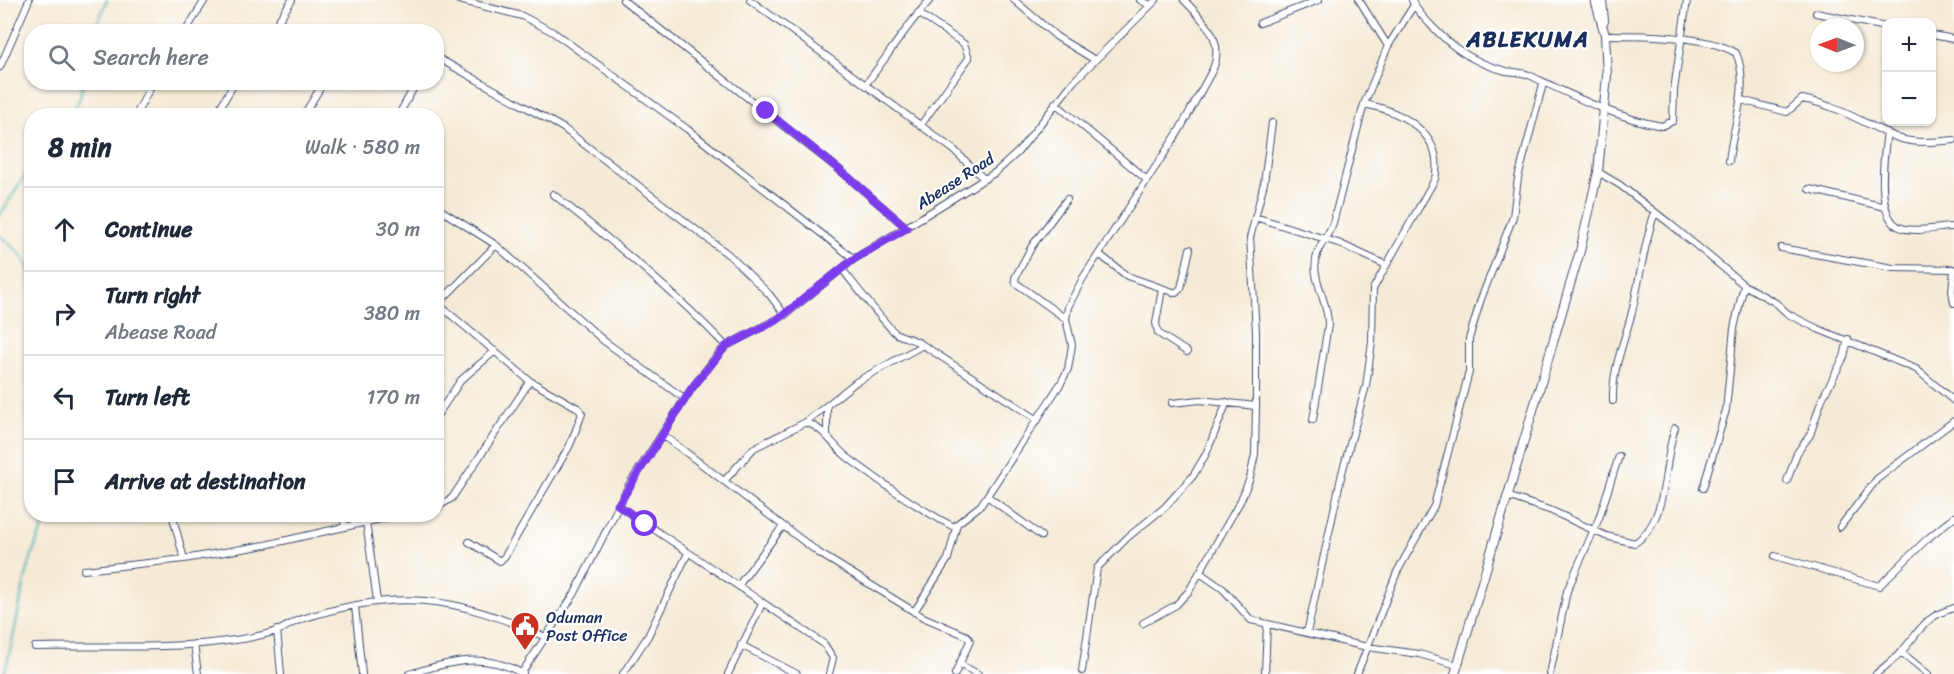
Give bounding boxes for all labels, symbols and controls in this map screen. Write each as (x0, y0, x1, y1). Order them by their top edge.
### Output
north arrow (1810, 18, 1864, 72)
map controls (1882, 18, 1936, 126)
button: + (1882, 18, 1936, 72)
district label: ABLEKUMA (1465, 20, 1590, 59)
search box (24, 24, 444, 90)
text: Search here (93, 38, 209, 77)
icon: search (45, 41, 78, 74)
button: − (1882, 72, 1936, 126)
route end (752, 97, 778, 123)
text: 8 min (48, 124, 112, 170)
text: Walk · 580 m (305, 130, 420, 165)
street label: Abease Road (909, 144, 1002, 218)
text: Continue (105, 210, 193, 249)
text: 30 m (376, 212, 420, 247)
icon: ahead (48, 213, 81, 246)
text: Turn right (105, 276, 200, 315)
text: 380 m (364, 296, 420, 331)
icon: right (48, 297, 81, 330)
text: Abease Road (105, 315, 216, 350)
text: Turn left (105, 378, 190, 417)
text: 170 m (367, 380, 420, 415)
icon: left (48, 381, 81, 414)
text: Arrive at destination (105, 462, 306, 501)
icon: arrive (48, 465, 81, 498)
route start (631, 510, 657, 536)
place label: Oduman Post Office (546, 603, 628, 650)
public building icon: Oduman Post Office (509, 610, 541, 652)

